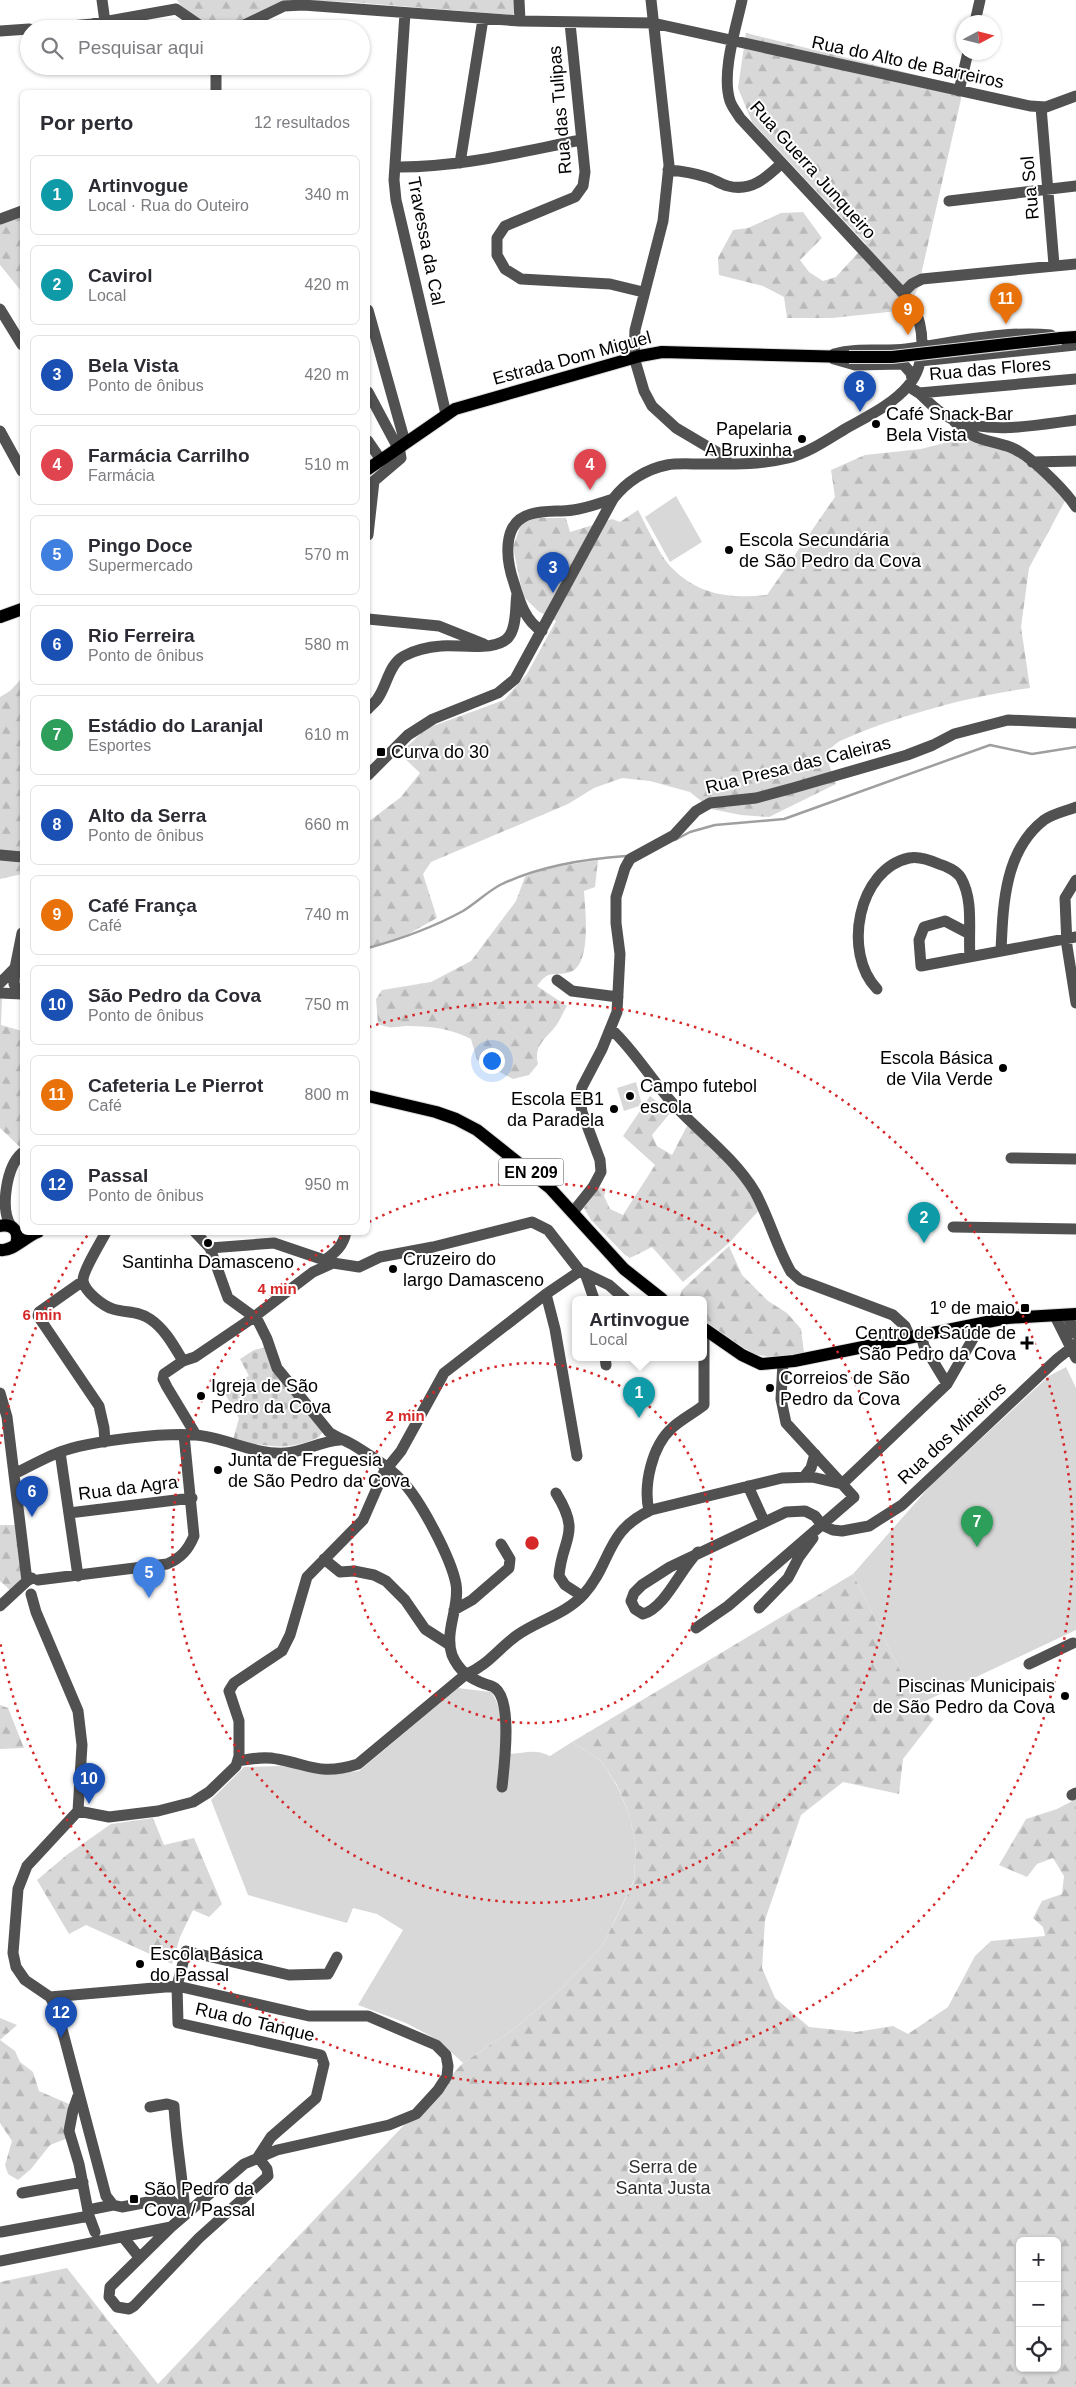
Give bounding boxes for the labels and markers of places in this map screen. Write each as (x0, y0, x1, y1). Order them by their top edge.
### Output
pin: 11 (990, 283, 1022, 324)
pin: 9 (892, 294, 924, 335)
pin: 8 (844, 371, 876, 412)
place label: Café Snack-Bar Bela Vista (886, 404, 1013, 445)
marker: Café Snack-Bar Bela Vista (870, 418, 882, 430)
place label: Papelaria A Bruxinha (705, 419, 793, 460)
marker: Papelaria A Bruxinha (796, 433, 808, 445)
pin: 4 (574, 449, 606, 490)
place label: Escola Secundária de São Pedro da Cova (739, 530, 922, 571)
marker: Escola Secundária de São Pedro da Cova (723, 544, 735, 556)
pin: 3 (537, 552, 569, 593)
place label: Curva do 30 (391, 742, 489, 762)
marker: Curva do 30 (375, 746, 387, 758)
place label: Escola Básica de Vila Verde (880, 1048, 994, 1089)
marker: Escola Básica de Vila Verde (997, 1062, 1009, 1074)
place label: Campo futebol escola (640, 1076, 757, 1117)
place label: Escola EB1 da Paradela (507, 1089, 605, 1130)
marker: Campo futebol escola (624, 1090, 636, 1102)
marker: Escola EB1 da Paradela (608, 1103, 620, 1115)
pin: 2 (908, 1202, 940, 1243)
marker: Santinha Damasceno (202, 1237, 214, 1249)
place label: Cruzeiro do largo Damasceno (403, 1249, 544, 1290)
place label: Santinha Damasceno (122, 1252, 294, 1272)
marker: Cruzeiro do largo Damasceno (387, 1263, 399, 1275)
place label: 1º de maio (929, 1298, 1015, 1318)
marker: 1º de maio (1019, 1302, 1031, 1314)
place label: Centro de Saúde de São Pedro da Cova (855, 1323, 1017, 1364)
marker: Centro de Saúde de São Pedro da Cova (1020, 1336, 1034, 1350)
place label: Correios de São Pedro da Cova (780, 1368, 910, 1409)
place label: Igreja de São Pedro da Cova (211, 1376, 332, 1417)
pin: 1 (623, 1377, 655, 1418)
marker: Correios de São Pedro da Cova (764, 1382, 776, 1394)
marker: Igreja de São Pedro da Cova (195, 1390, 207, 1402)
place label: Junta de Freguesia de São Pedro da Cova (228, 1450, 411, 1491)
marker: Junta de Freguesia de São Pedro da Cova (212, 1464, 224, 1476)
pin: 6 (16, 1476, 48, 1517)
pin: 7 (961, 1506, 993, 1547)
centre of rings (523, 1534, 541, 1552)
pin: 5 (133, 1557, 165, 1598)
place label: Piscinas Municipais de São Pedro da Cova (873, 1676, 1056, 1717)
marker: Piscinas Municipais de São Pedro da Cova (1059, 1690, 1071, 1702)
pin: 10 (73, 1763, 105, 1804)
place label: Escola Básica do Passal (150, 1944, 264, 1985)
marker: Escola Básica do Passal (134, 1958, 146, 1970)
pin: 12 (45, 1997, 77, 2038)
place label: São Pedro da Cova / Passal (144, 2179, 255, 2220)
marker: São Pedro da Cova / Passal (128, 2193, 140, 2205)

